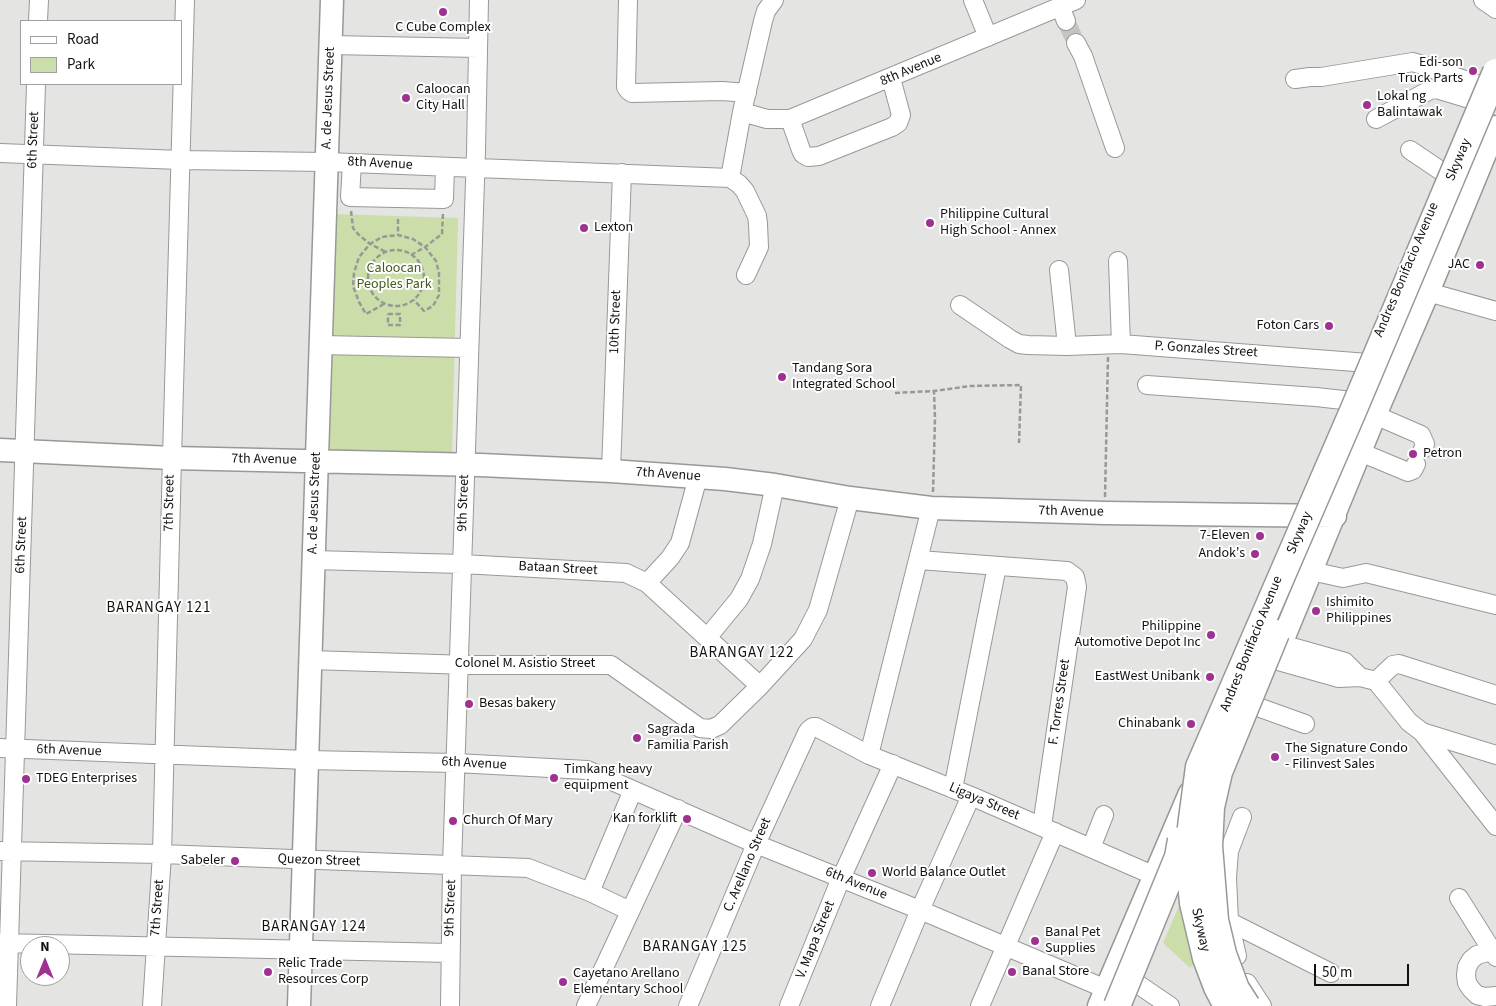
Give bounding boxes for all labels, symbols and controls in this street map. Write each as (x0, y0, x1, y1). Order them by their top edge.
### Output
marker: C Cube Complex (437, 6, 449, 18)
legend (20, 20, 182, 85)
place label: C Cube Complex (395, 20, 491, 36)
text: Road (67, 29, 99, 50)
street label: A. de Jesus Street (319, 47, 339, 149)
street label: 8th Avenue (878, 50, 944, 90)
text: Park (67, 54, 95, 75)
place label: Edi-son Truck Parts (1398, 55, 1463, 88)
marker: Edi-son Truck Parts (1467, 65, 1479, 77)
place label: Caloocan City Hall (416, 82, 471, 114)
place label: Lokal ng Balintawak (1377, 89, 1442, 121)
marker: Caloocan City Hall (400, 92, 412, 104)
marker: Lokal ng Balintawak (1361, 99, 1373, 111)
street label: 6th Street (25, 111, 43, 169)
street label: Skyway (1443, 136, 1475, 184)
street label: 8th Avenue (347, 154, 413, 174)
street label: Andres Bonifacio Avenue (1371, 200, 1443, 340)
place label: Philippine Cultural High School - Annex (940, 207, 1056, 240)
marker: Philippine Cultural High School - Annex (924, 217, 936, 229)
place label: Lexton (594, 220, 633, 236)
marker: Lexton (578, 222, 590, 234)
place label: JAC (1448, 257, 1470, 273)
marker: JAC (1474, 259, 1486, 271)
park label: Caloocan Peoples Park (356, 261, 432, 294)
street label: 10th Street (606, 290, 626, 354)
place label: Foton Cars (1257, 318, 1319, 334)
marker: Foton Cars (1323, 320, 1335, 332)
street label: P. Gonzales Street (1154, 338, 1258, 362)
place label: Tandang Sora Integrated School (792, 361, 895, 394)
marker: Tandang Sora Integrated School (776, 371, 788, 383)
place label: Petron (1423, 446, 1462, 462)
marker: Petron (1407, 448, 1419, 460)
street label: 7th Avenue (231, 451, 297, 469)
street label: A. de Jesus Street (305, 452, 325, 554)
street label: 7th Avenue (635, 464, 701, 486)
street label: 7th Street (161, 474, 179, 532)
street label: 9th Street (455, 474, 473, 532)
street label: 7th Avenue (1038, 503, 1104, 521)
street label: Skyway (1284, 509, 1316, 557)
street label: 6th Street (13, 516, 31, 574)
place label: 7-Eleven (1200, 528, 1250, 544)
marker: 7-Eleven (1254, 530, 1266, 542)
place label: Andok's (1198, 546, 1245, 562)
marker: Andok's (1249, 548, 1261, 560)
street label: Bataan Street (518, 559, 598, 579)
street label: Andres Bonifacio Avenue (1217, 574, 1287, 714)
place label: Ishimito Philippines (1326, 595, 1391, 628)
district label: BARANGAY 121 (105, 600, 213, 618)
marker: Ishimito Philippines (1310, 605, 1322, 617)
place label: Philippine Automotive Depot Inc (1074, 619, 1201, 652)
marker: Philippine Automotive Depot Inc (1205, 629, 1217, 641)
district label: BARANGAY 122 (688, 645, 796, 663)
street label: Colonel M. Asistio Street (455, 656, 595, 672)
street label: F. Torres Street (1046, 658, 1074, 746)
place label: EastWest Unibank (1095, 669, 1200, 685)
marker: EastWest Unibank (1204, 671, 1216, 683)
place label: Besas bakery (479, 696, 556, 712)
marker: Besas bakery (463, 698, 475, 710)
place label: Chinabank (1118, 716, 1181, 732)
marker: Chinabank (1185, 718, 1197, 730)
place label: Sagrada Familia Parish (647, 722, 729, 754)
marker: Sagrada Familia Parish (631, 732, 643, 744)
street label: 6th Avenue (36, 741, 102, 761)
place label: The Signature Condo - Filinvest Sales (1285, 741, 1408, 774)
marker: The Signature Condo - Filinvest Sales (1269, 751, 1281, 763)
street label: 6th Avenue (441, 754, 507, 774)
place label: Timkang heavy equipment (564, 762, 652, 794)
place label: TDEG Enterprises (36, 771, 137, 787)
marker: Timkang heavy equipment (548, 772, 560, 784)
marker: TDEG Enterprises (20, 773, 32, 785)
street label: Ligaya Street (946, 780, 1022, 824)
place label: Kan forklift (613, 811, 677, 827)
place label: Church Of Mary (463, 813, 553, 829)
marker: Kan forklift (681, 813, 693, 825)
marker: Church Of Mary (447, 815, 459, 827)
street label: C. Arellano Street (721, 815, 775, 915)
street label: Quezon Street (277, 851, 361, 871)
place label: Sabeler (180, 853, 225, 869)
marker: Sabeler (229, 855, 241, 867)
street label: 6th Avenue (823, 864, 889, 904)
place label: World Balance Outlet (882, 865, 1006, 881)
marker: World Balance Outlet (866, 867, 878, 879)
street label: 7th Street (148, 879, 168, 937)
street label: 9th Street (442, 879, 460, 937)
street label: V. Mapa Street (793, 899, 839, 981)
street label: Skyway (1187, 906, 1213, 954)
district label: BARANGAY 124 (260, 919, 368, 937)
place label: Banal Pet Supplies (1045, 925, 1100, 958)
marker: Banal Pet Supplies (1029, 935, 1041, 947)
north arrow (20, 936, 70, 986)
text: N (40, 937, 50, 957)
district label: BARANGAY 125 (641, 939, 749, 957)
scale bar (1316, 954, 1411, 986)
place label: Relic Trade Resources Corp (278, 956, 368, 989)
text: 50 m (1322, 962, 1352, 983)
place label: Banal Store (1022, 964, 1089, 980)
marker: Relic Trade Resources Corp (262, 966, 274, 978)
place label: Cayetano Arellano Elementary School (573, 966, 683, 999)
marker: Banal Store (1006, 966, 1018, 978)
marker: Cayetano Arellano Elementary School (557, 976, 569, 988)

